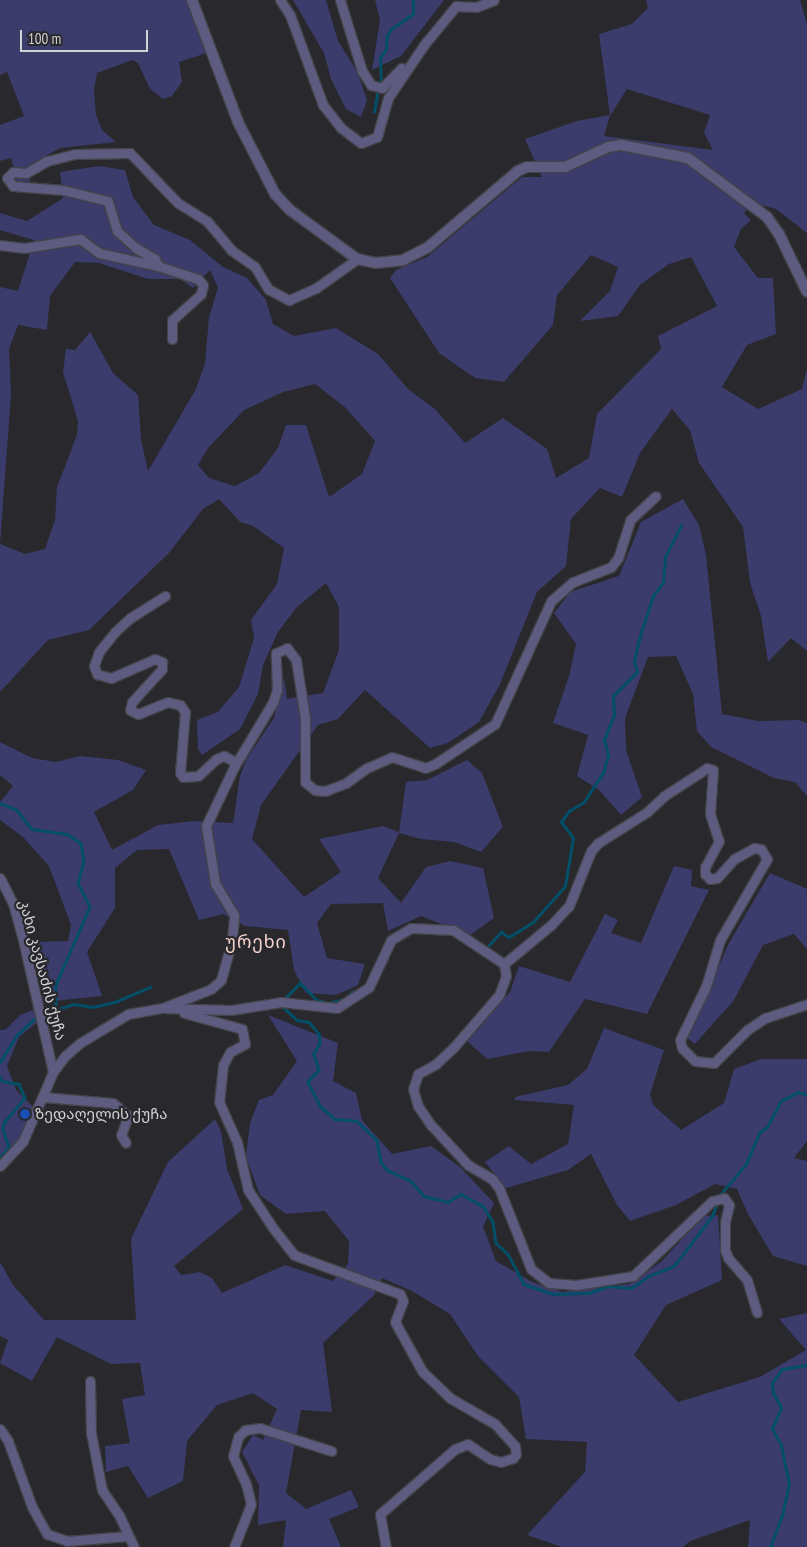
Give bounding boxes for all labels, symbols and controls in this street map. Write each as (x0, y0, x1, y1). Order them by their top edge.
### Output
scale bar (22, 20, 150, 52)
text: 100 m (28, 29, 61, 48)
street label: კახი კავსაძის ქუჩა (16, 898, 70, 1042)
district label: ურეხი (224, 931, 288, 953)
place label: ზედაღელის ქუჩა (35, 1105, 167, 1123)
marker: ზედაღელის ქუჩა (19, 1108, 31, 1120)

